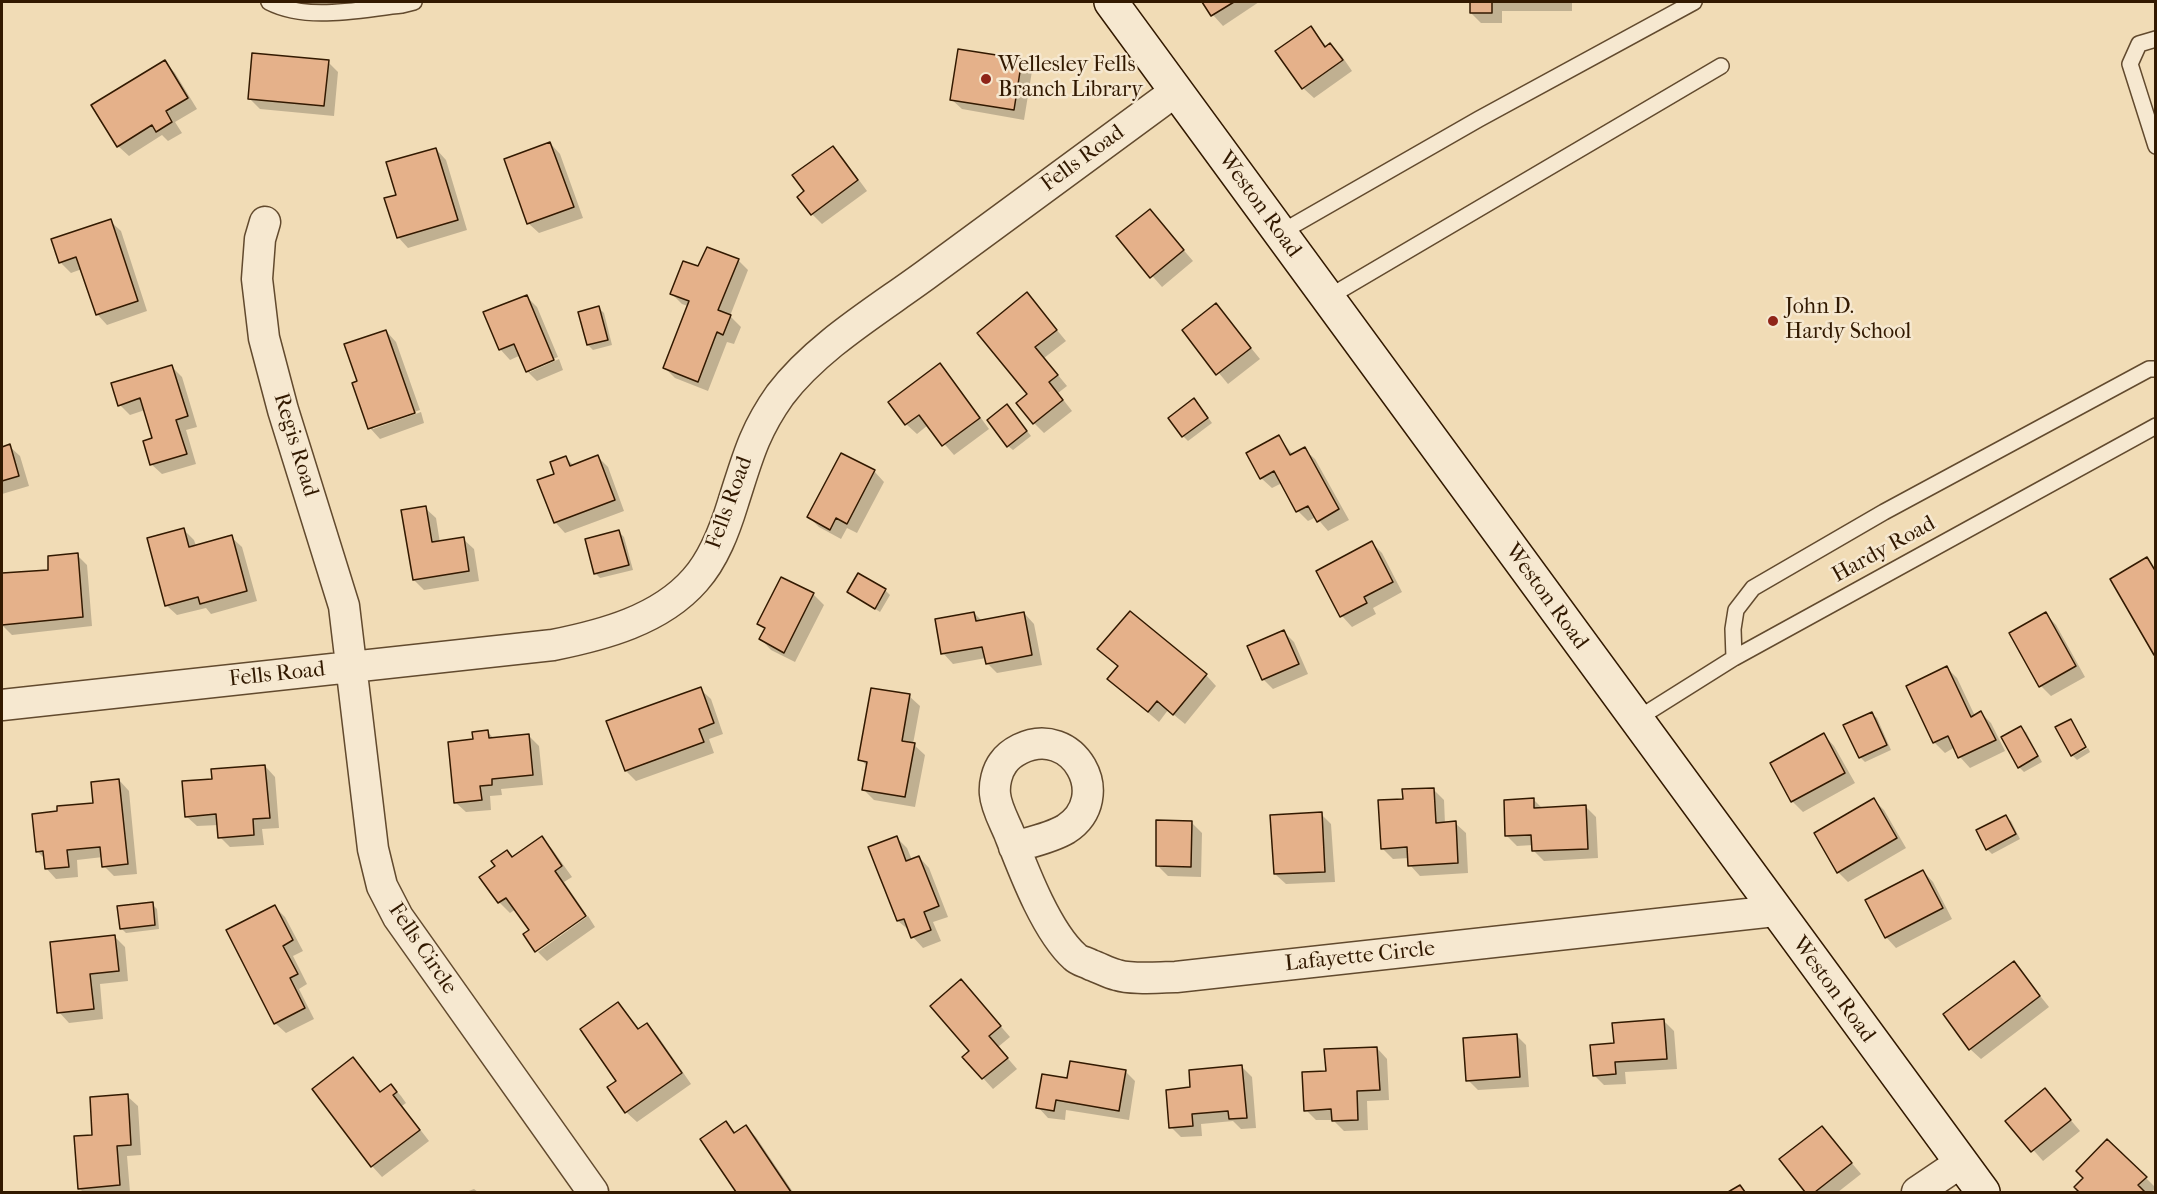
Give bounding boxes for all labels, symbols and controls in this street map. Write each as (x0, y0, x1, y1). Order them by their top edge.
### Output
place label: Wellesley Fells Branch Library (998, 53, 1143, 104)
marker: Wellesley Fells Branch Library (979, 72, 993, 86)
street label: Fells Road (1036, 120, 1130, 198)
street label: Weston Road (1212, 147, 1306, 263)
place label: John D. Hardy School (1785, 295, 1911, 346)
marker: John D. Hardy School (1766, 314, 1780, 328)
street label: Regis Road (267, 390, 323, 500)
street label: Fells Road (701, 453, 759, 553)
street label: Hardy Road (1828, 511, 1940, 589)
street label: Weston Road (1499, 539, 1593, 655)
street label: Fells Road (228, 657, 326, 693)
street label: Fells Circle (382, 898, 462, 1000)
street label: Weston Road (1786, 932, 1880, 1048)
street label: Lafayette Circle (1284, 936, 1436, 978)

